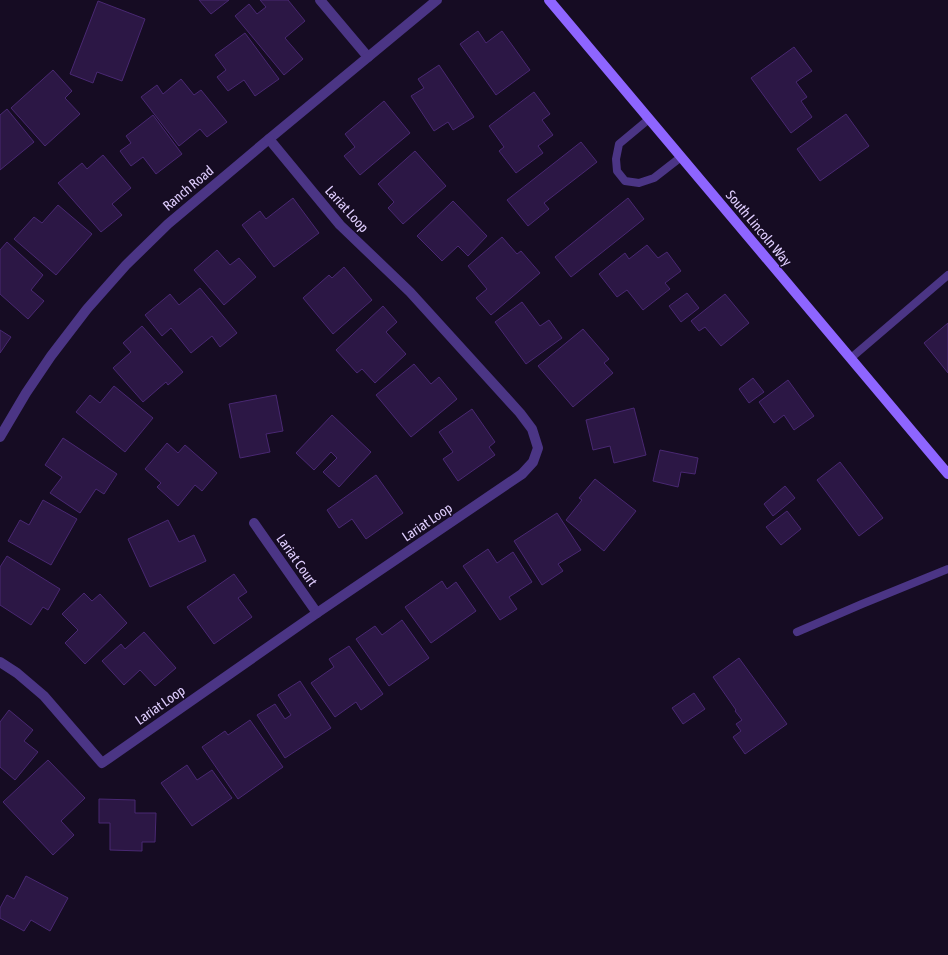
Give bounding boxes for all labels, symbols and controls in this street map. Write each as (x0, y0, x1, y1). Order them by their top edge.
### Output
street label: Ranch Road (160, 162, 216, 214)
street label: Lariat Loop (322, 182, 372, 236)
street label: South Lincoln Way (723, 187, 795, 269)
street label: Lariat Loop (399, 499, 455, 545)
street label: Lariat Court (273, 531, 321, 589)
street label: Lariat Loop (132, 682, 188, 728)

